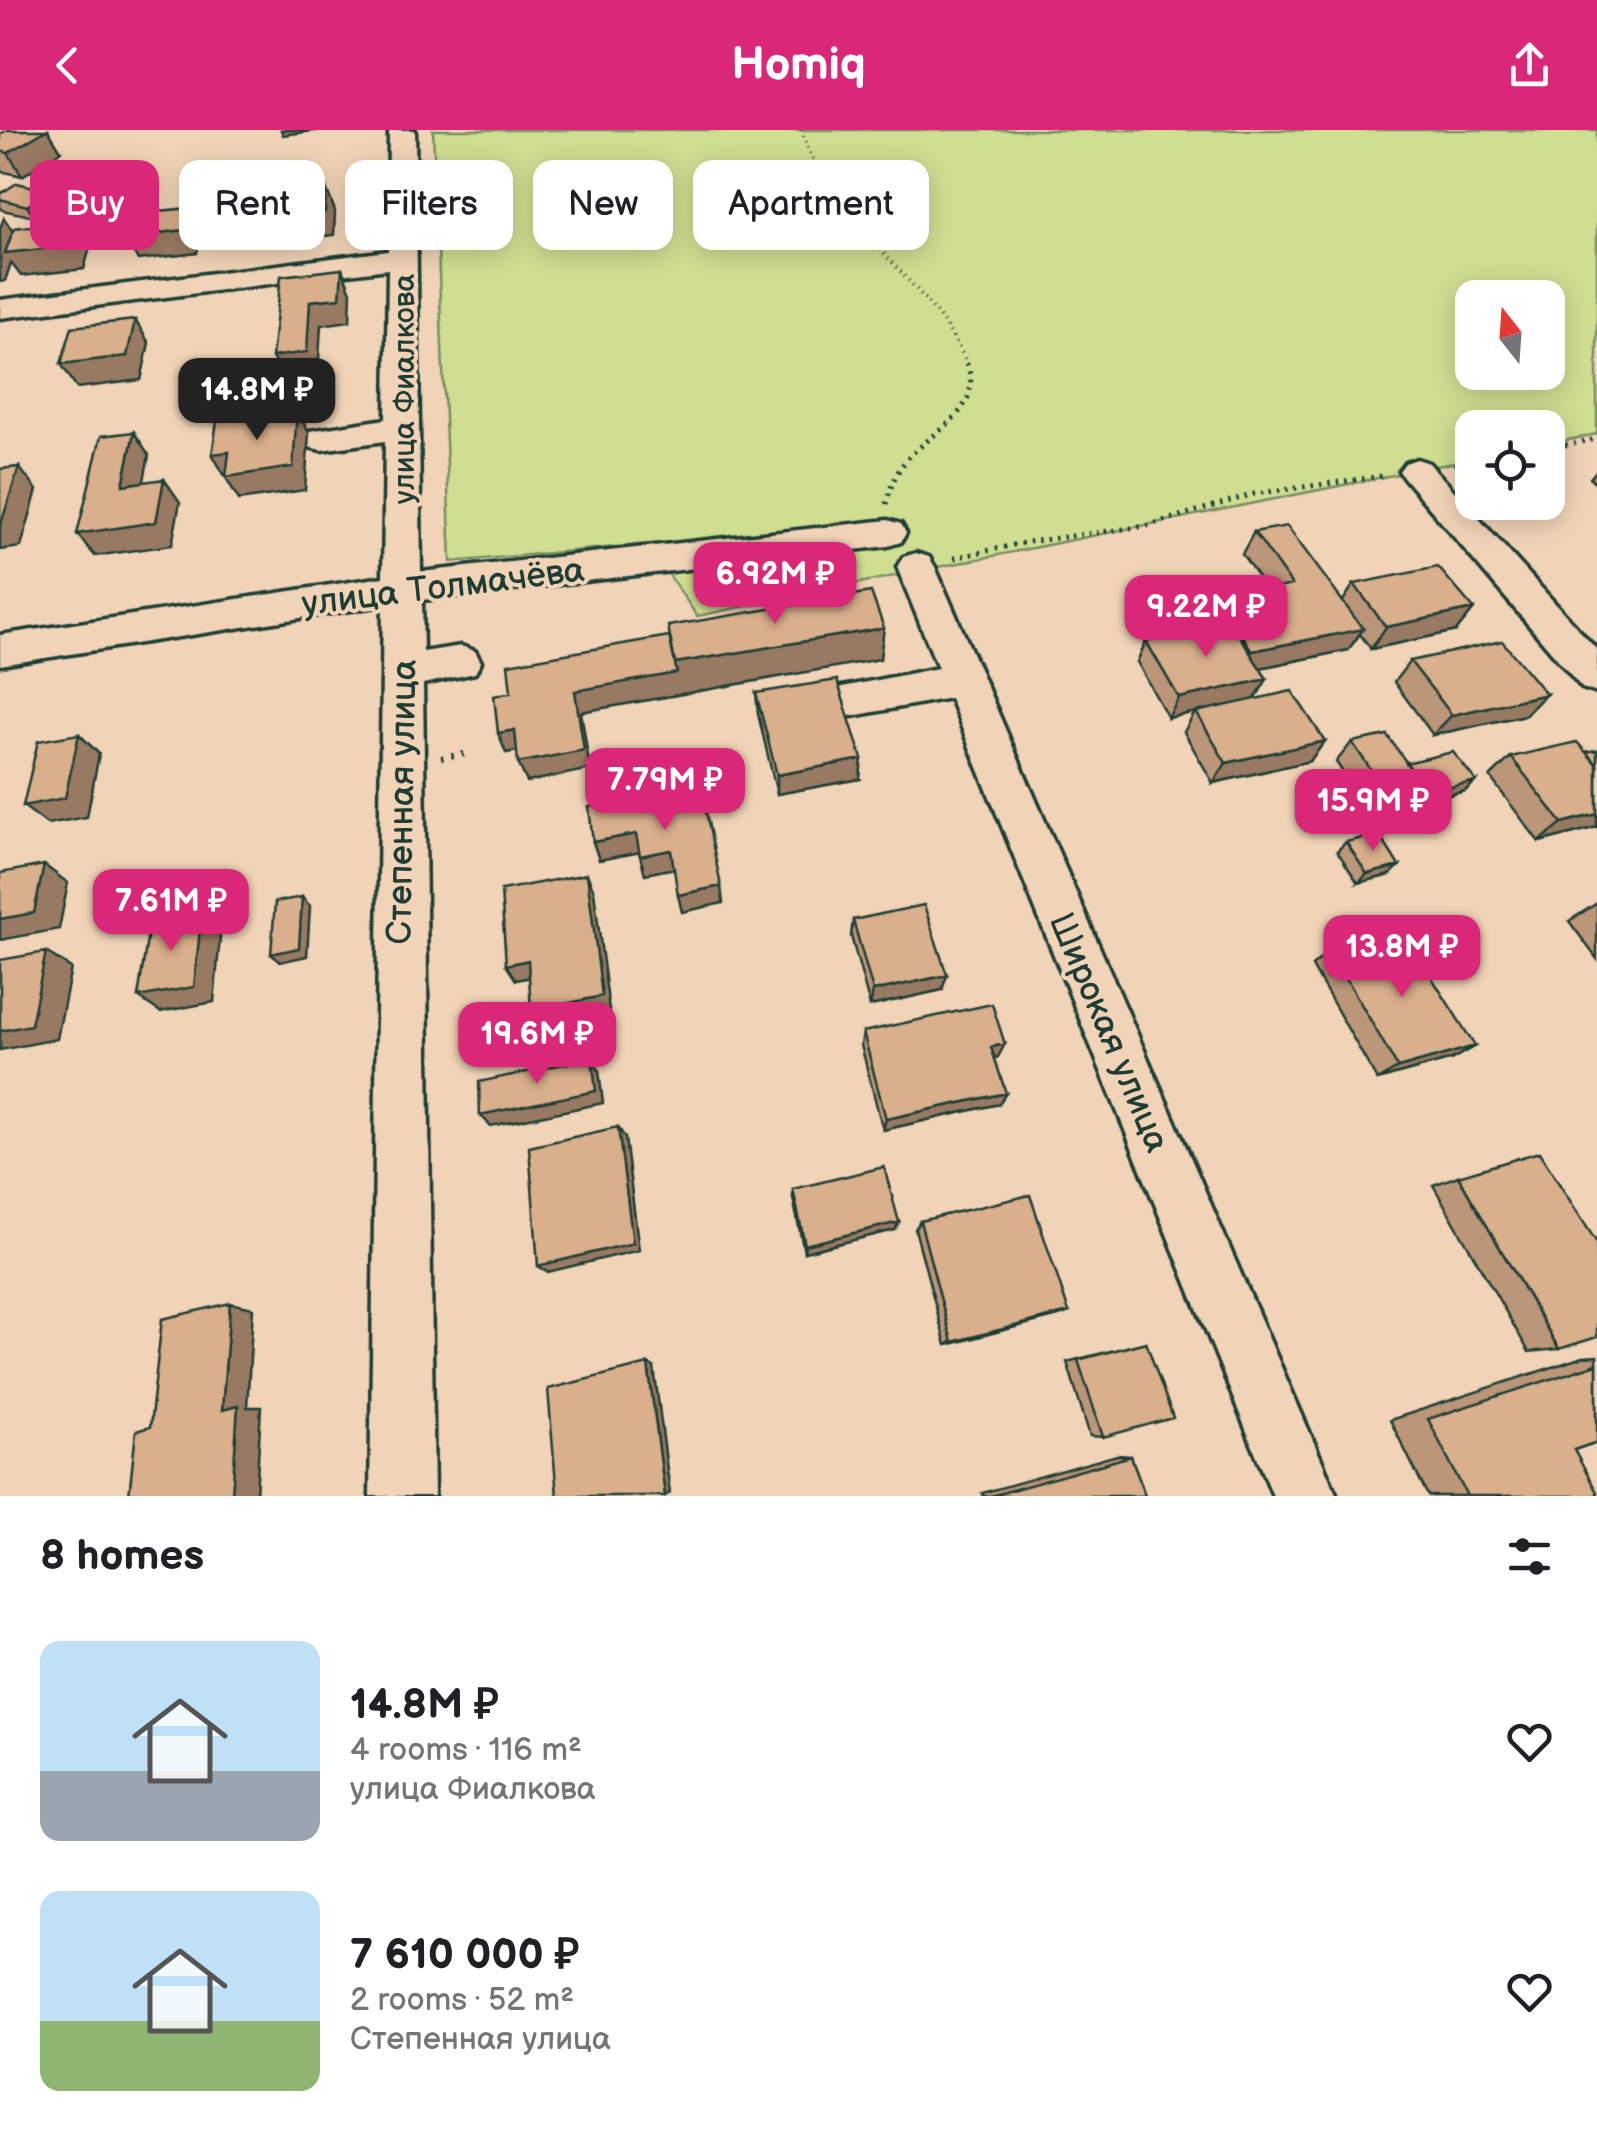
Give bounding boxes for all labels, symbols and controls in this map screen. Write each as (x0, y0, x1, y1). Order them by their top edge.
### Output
icon: back (40, 38, 95, 93)
text: Homiq (731, 38, 866, 93)
icon: share (1502, 38, 1557, 93)
chip: Buy (30, 160, 159, 250)
chip: Rent (179, 160, 325, 250)
chip: Filters (345, 160, 513, 250)
chip: New (533, 160, 673, 250)
chip: Apartment (693, 160, 929, 250)
street label: улица Фиалкова (387, 274, 423, 504)
north arrow (1455, 280, 1565, 390)
map controls (1455, 280, 1565, 520)
pin: 14.8M ₽ (165, 358, 349, 443)
text: 14.8M ₽ (200, 371, 314, 410)
button: locate (1455, 410, 1565, 520)
pin: 6.92M ₽ (683, 542, 867, 627)
street label: улица Толмачёва (299, 549, 587, 626)
text: 6.92M ₽ (715, 555, 835, 594)
pin: 9.22M ₽ (1114, 575, 1298, 660)
text: 9.22M ₽ (1147, 588, 1265, 627)
street label: Степенная улица (379, 659, 426, 945)
pin: 7.79M ₽ (573, 748, 757, 833)
text: 7.79M ₽ (607, 761, 723, 800)
pin: 15.9M ₽ (1281, 769, 1465, 854)
text: 15.9M ₽ (1317, 782, 1429, 821)
pin: 7.61M ₽ (79, 869, 263, 954)
text: 7.61M ₽ (115, 882, 227, 921)
street label: Широкая улица (1039, 906, 1179, 1159)
pin: 13.8M ₽ (1310, 915, 1494, 1000)
text: 13.8M ₽ (1345, 928, 1459, 967)
pin: 19.6M ₽ (445, 1002, 629, 1087)
text: 19.6M ₽ (480, 1015, 594, 1054)
icon: filters (1502, 1529, 1557, 1584)
text: 8 homes (40, 1531, 204, 1582)
text: 14.8M ₽ (350, 1680, 499, 1731)
icon: home (120, 1681, 240, 1801)
icon: heart (1502, 1714, 1557, 1769)
text: 4 rooms · 116 m² (350, 1731, 582, 1770)
text: улица Фиалкова (350, 1770, 596, 1809)
text: 7 610 000 ₽ (350, 1930, 579, 1981)
icon: home (120, 1931, 240, 2051)
icon: heart (1502, 1964, 1557, 2019)
text: 2 rooms · 52 m² (350, 1981, 574, 2020)
text: Степенная улица (350, 2020, 611, 2059)

